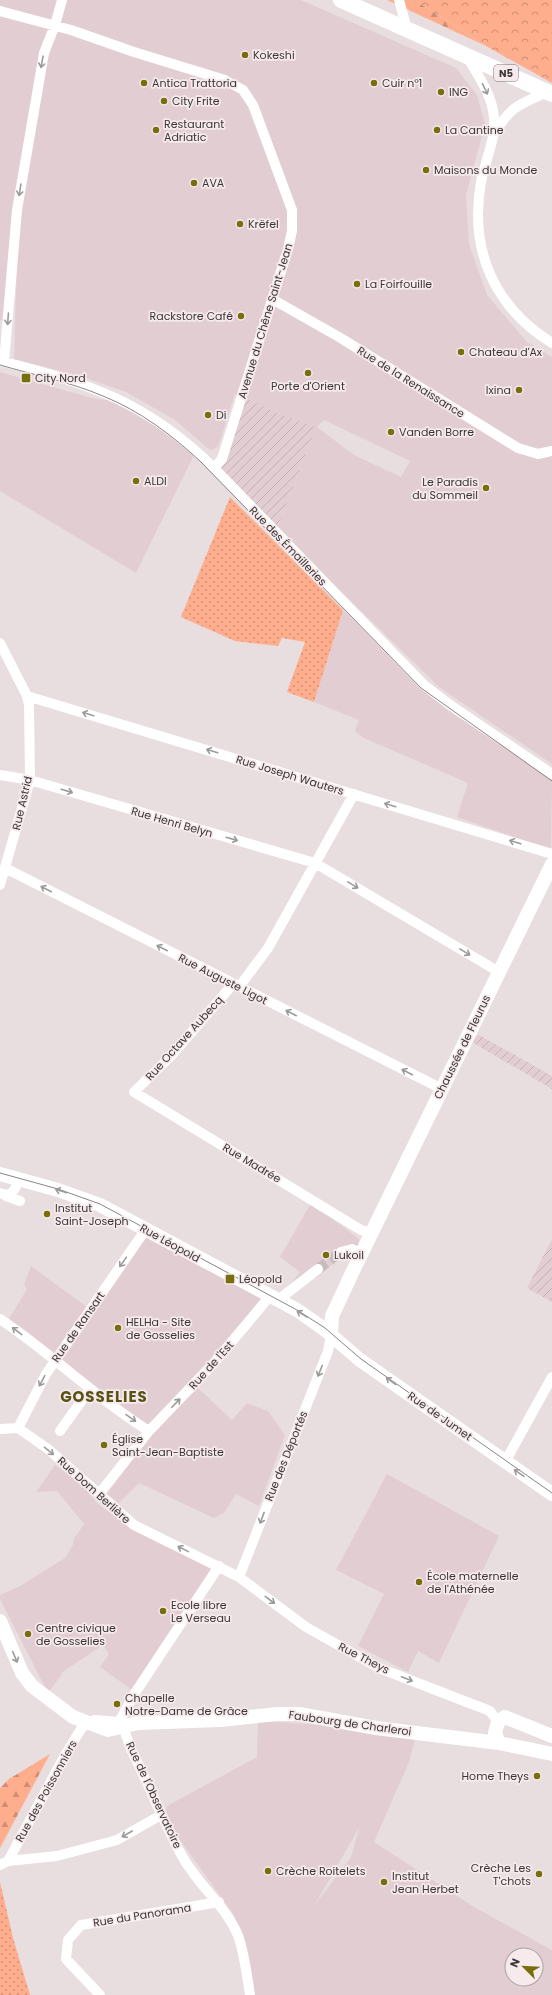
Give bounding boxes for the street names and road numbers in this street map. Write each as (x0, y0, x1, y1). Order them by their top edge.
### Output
road number: N5 (494, 65, 518, 81)
street label: Avenue du Chêne Saint-Jean (234, 241, 296, 401)
street label: Rue de la Renaissance (354, 342, 468, 422)
street label: Rue des Émailleries (246, 503, 330, 590)
street label: Rue Joseph Wauters (234, 751, 346, 799)
street label: Rue Astrid (8, 774, 36, 832)
street label: Rue Henri Belyn (129, 803, 215, 841)
street label: Rue Auguste Ligot (176, 950, 270, 1008)
street label: Rue Octave Aubecq (142, 992, 226, 1084)
street label: Chaussée de Fleurus (430, 992, 494, 1102)
street label: Rue Madrée (220, 1139, 284, 1187)
street label: Rue Léopold (137, 1220, 203, 1266)
street label: Rue de Ransart (48, 1288, 108, 1366)
street label: Rue de l'Est (185, 1337, 237, 1393)
street label: Rue de Jumet (404, 1388, 476, 1444)
street label: Rue des Déportés (261, 1408, 312, 1504)
street label: Rue Dom Berlière (54, 1453, 134, 1527)
street label: Rue Theys (336, 1638, 392, 1678)
street label: Faubourg de Charleroi (288, 1706, 413, 1740)
street label: Rue des Poissonniers (11, 1737, 81, 1845)
street label: Rue de l'Observatoire (122, 1739, 186, 1851)
street label: Rue du Panorama (92, 1899, 192, 1931)

